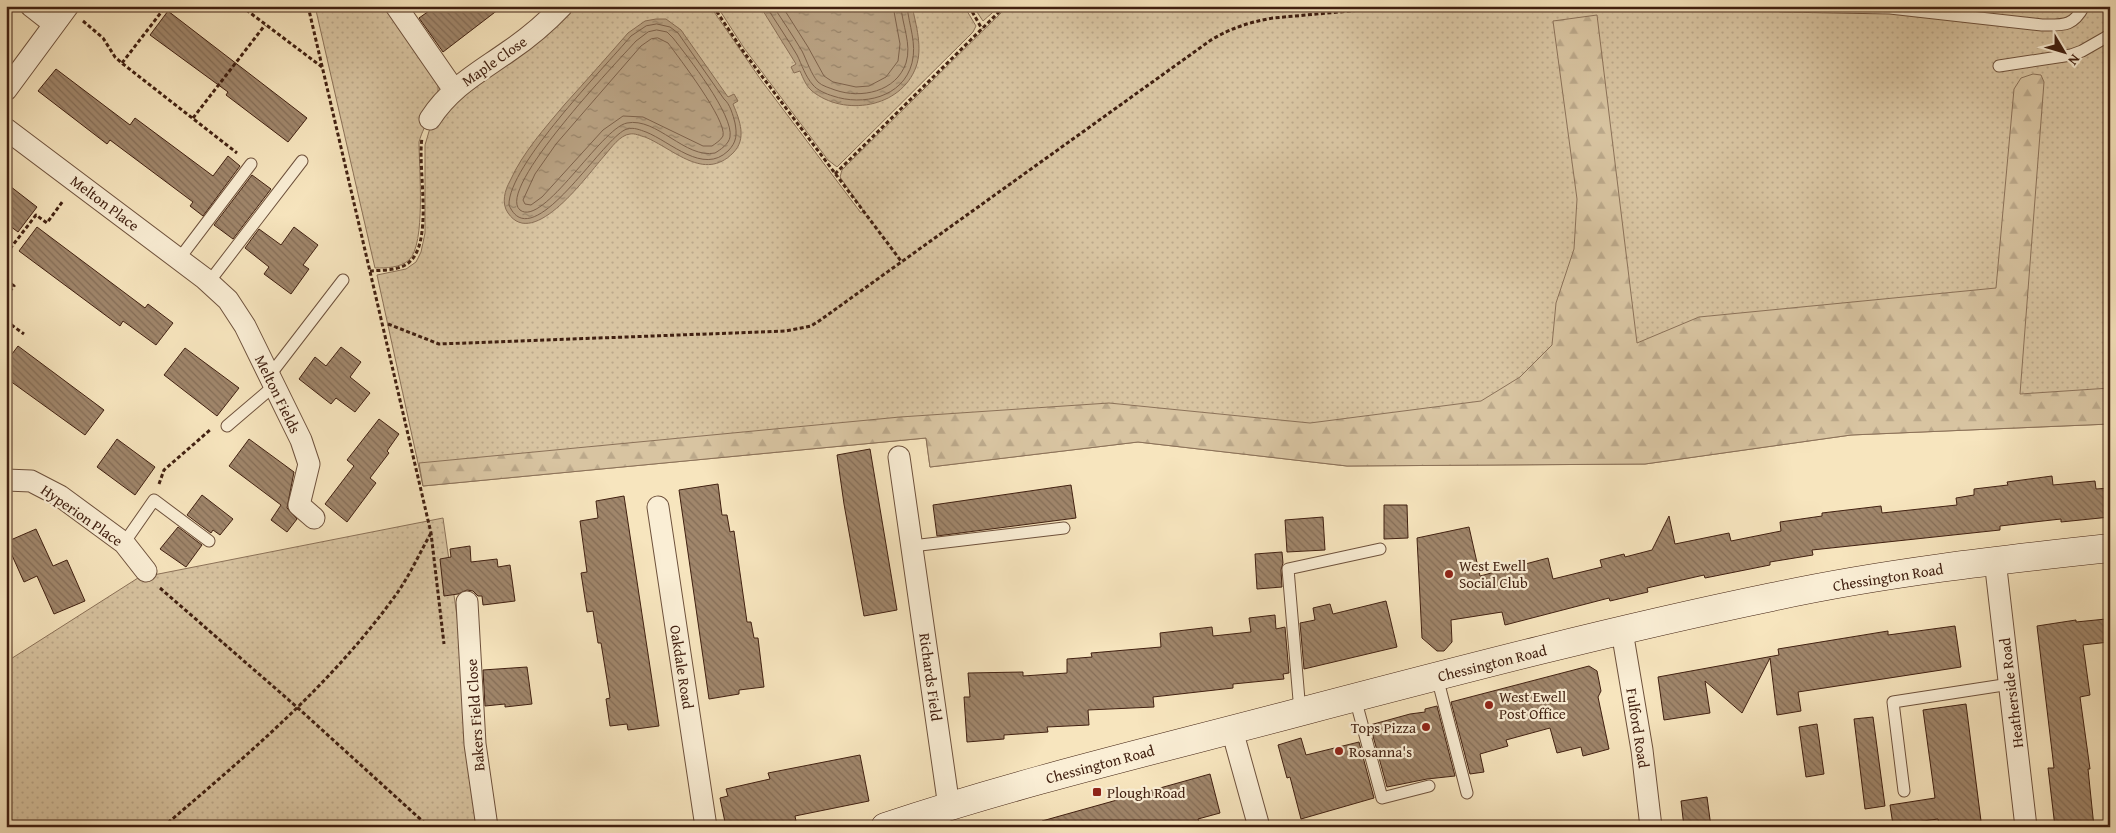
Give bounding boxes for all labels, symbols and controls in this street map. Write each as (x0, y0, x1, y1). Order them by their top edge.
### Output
north arrow (2038, 28, 2088, 78)
street label: Maple Close (457, 31, 531, 91)
text: N (2063, 50, 2085, 70)
street label: Melton Place (66, 170, 144, 236)
street label: Melton Fields (250, 351, 306, 437)
street label: Hyperion Place (37, 479, 127, 551)
place label: West Ewell Social Club (1459, 555, 1528, 593)
street label: Chessington Road (1831, 558, 1945, 596)
marker: West Ewell Social Club (1443, 568, 1455, 580)
street label: Oakdale Road (665, 623, 699, 711)
street label: Richards Field (914, 632, 948, 722)
street label: Heatherside Road (1994, 637, 2028, 749)
street label: Chessington Road (1435, 639, 1549, 687)
street label: Bakers Field Close (461, 658, 489, 772)
place label: West Ewell Post Office (1499, 686, 1566, 724)
street label: Fulford Road (1621, 686, 1655, 770)
marker: West Ewell Post Office (1483, 699, 1495, 711)
place label: Tops Pizza (1351, 717, 1416, 738)
marker: Tops Pizza (1420, 721, 1432, 733)
street label: Chessington Road (1043, 739, 1157, 789)
place label: Rosanna's (1349, 741, 1412, 762)
marker: Rosanna's (1333, 745, 1345, 757)
place label: Plough Road (1107, 782, 1186, 803)
marker: Plough Road (1091, 786, 1103, 798)

